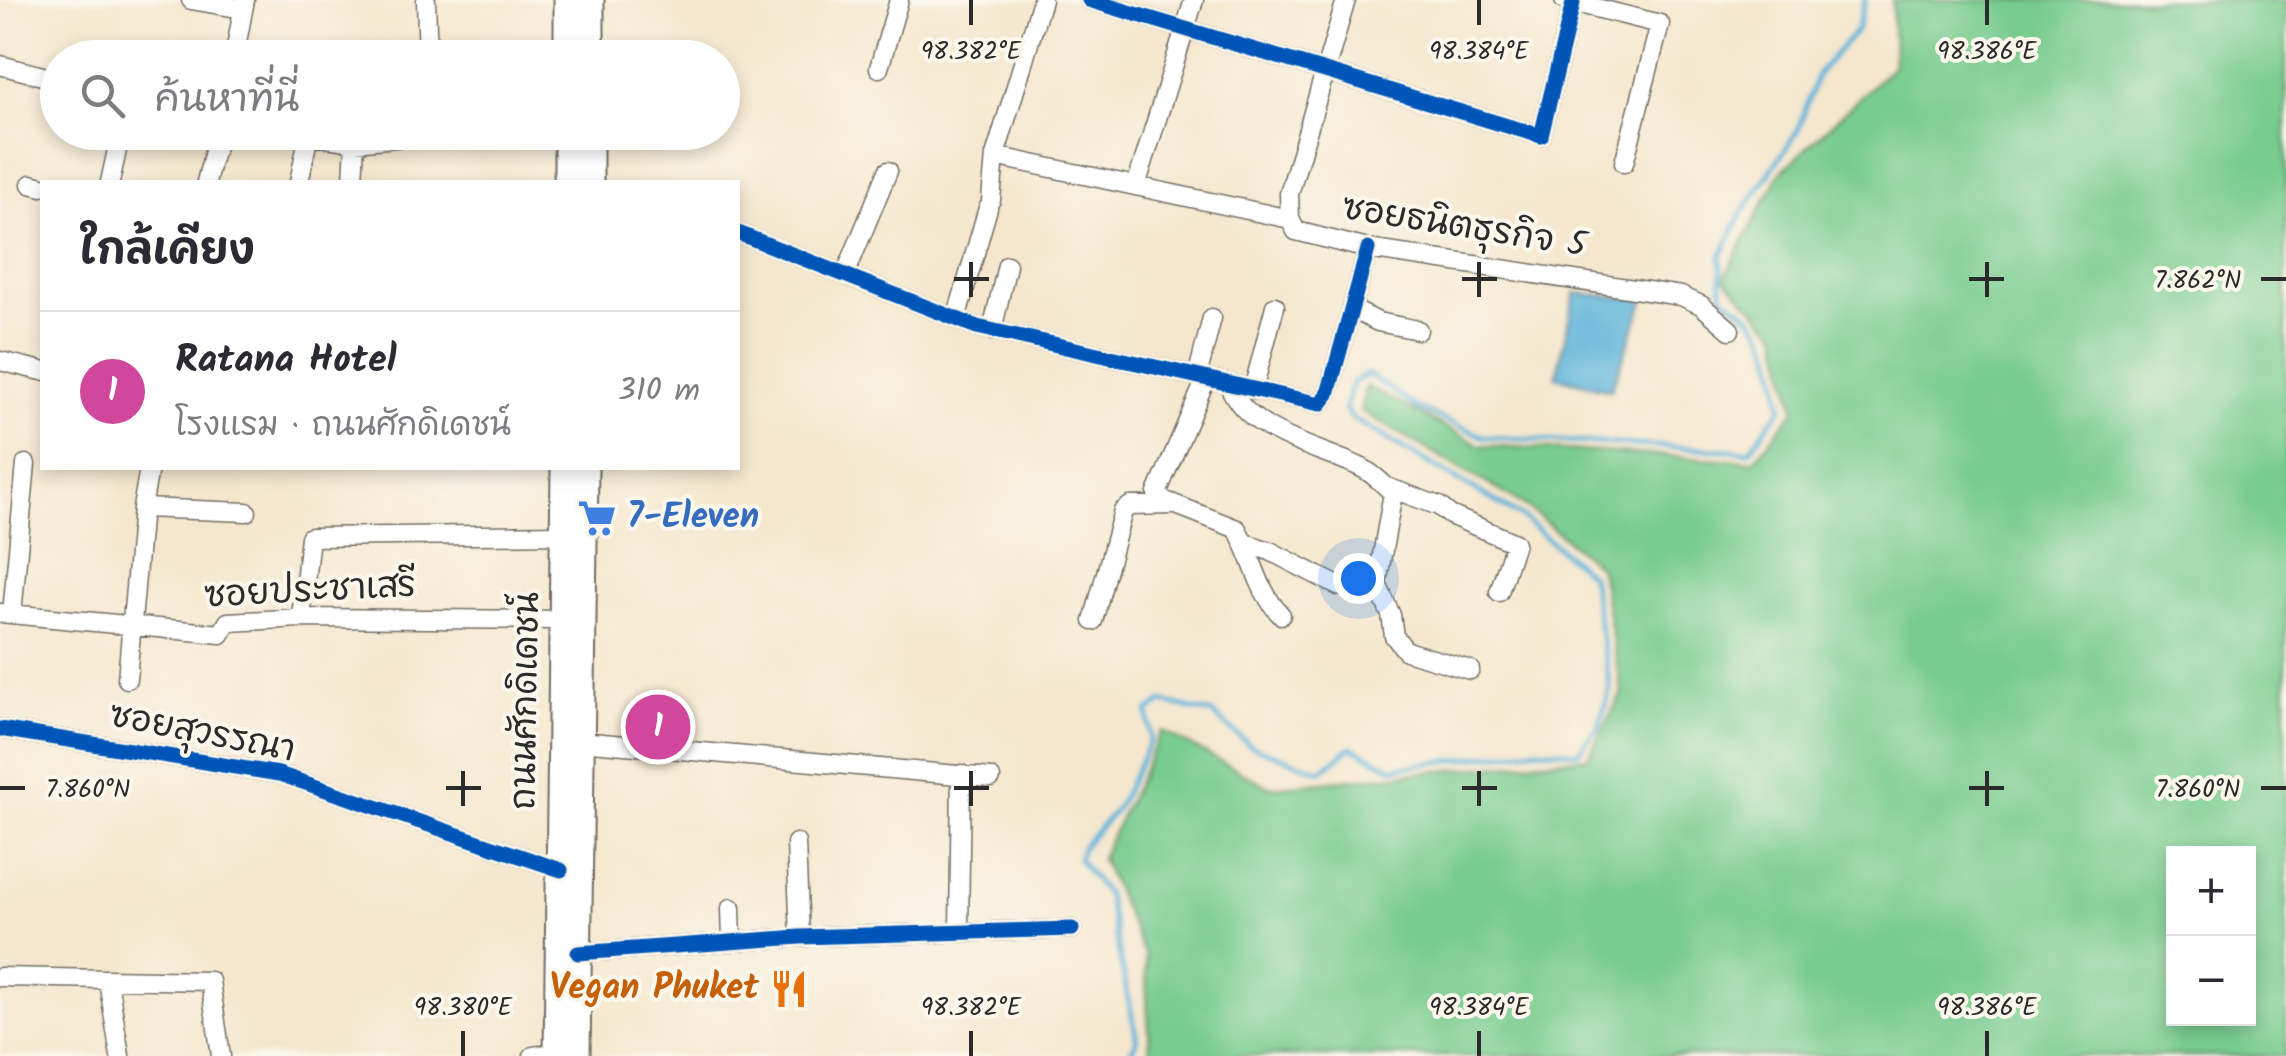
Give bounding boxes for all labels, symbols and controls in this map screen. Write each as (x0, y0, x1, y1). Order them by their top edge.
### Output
text: 98.382°E (921, 32, 1022, 72)
text: 98.384°E (1429, 32, 1530, 72)
text: 98.386°E (1937, 32, 2038, 72)
search box (40, 40, 740, 150)
icon: search (75, 68, 130, 123)
text: ค้นหาที่นี่ (155, 71, 299, 131)
street label: ซอยธนิตธุรกิจ 5 (1338, 181, 1592, 275)
text: ใกล้เคียง (80, 218, 255, 285)
text: 7.862°N (2155, 261, 2241, 301)
text: Ratana Hotel (175, 331, 397, 391)
text: 1 (108, 366, 117, 417)
text: 310 m (617, 366, 700, 417)
text: โรงแรม · ถนนศักดิเดชน์ (175, 401, 511, 452)
place label: 7-Eleven (627, 490, 759, 546)
supermarket icon: 7-Eleven (576, 497, 618, 539)
your location (1333, 553, 1384, 604)
street label: ซอยประชาเสรี (203, 559, 417, 625)
street label: ถนนศักดิเดชน์ (497, 592, 557, 810)
street label: ซอยสุวรรณา (104, 689, 300, 779)
pin: 1 (626, 690, 690, 764)
text: 7.860°N (46, 770, 130, 810)
text: 7.860°N (2156, 770, 2240, 810)
map controls (2166, 846, 2256, 1026)
button: + (2166, 846, 2256, 936)
button: − (2166, 936, 2256, 1026)
place label: Vegan Phuket (550, 961, 760, 1017)
restaurant icon: Vegan Phuket (768, 968, 810, 1010)
text: 98.380°E (414, 988, 513, 1028)
text: 98.382°E (921, 988, 1022, 1028)
text: 98.384°E (1429, 988, 1530, 1028)
text: 98.386°E (1937, 988, 2038, 1028)

